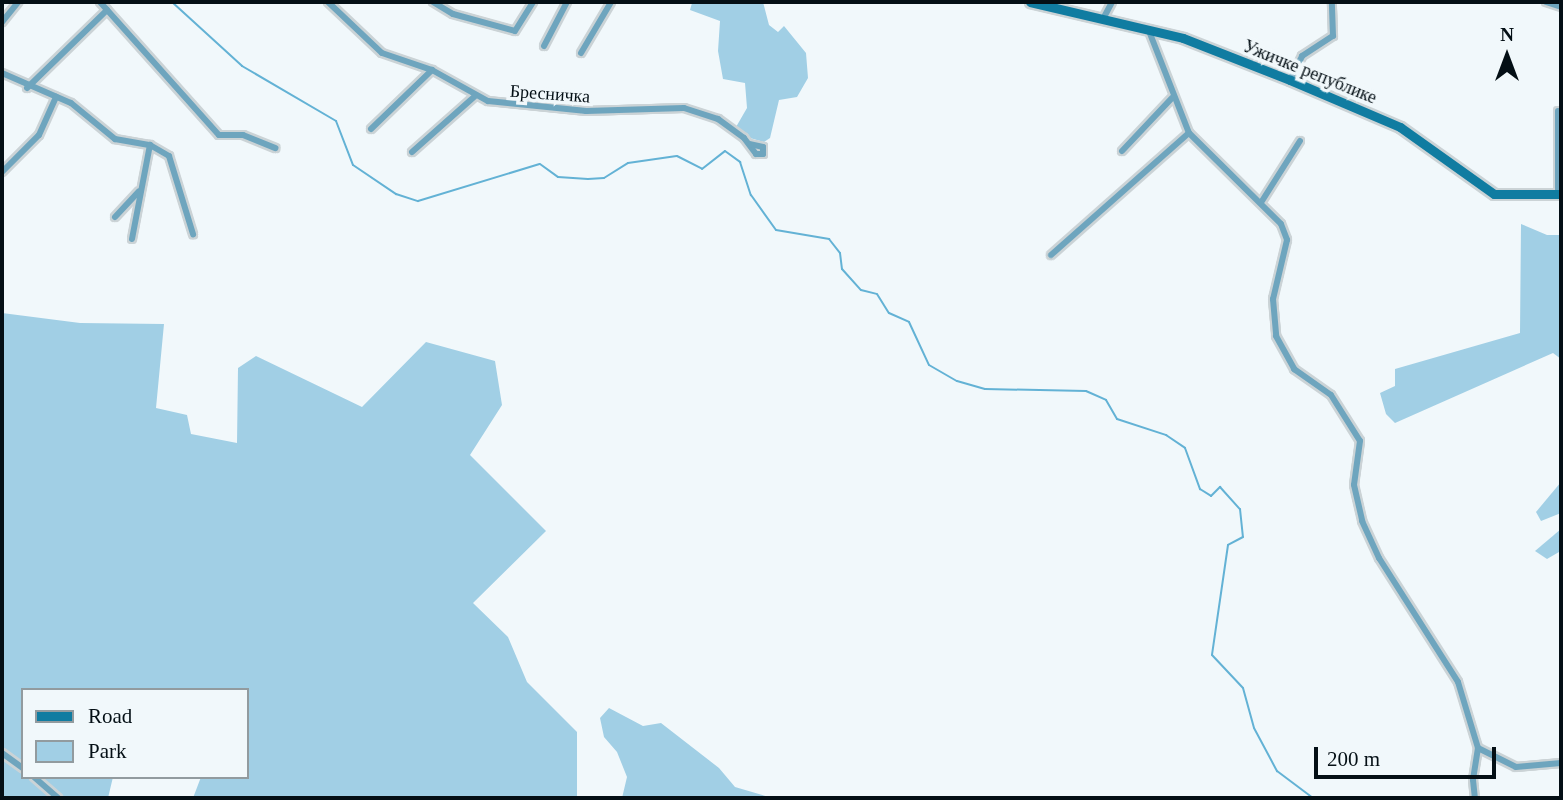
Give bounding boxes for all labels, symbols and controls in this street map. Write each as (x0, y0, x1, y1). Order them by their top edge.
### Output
north arrow (1472, 21, 1542, 91)
text: N (1500, 24, 1514, 45)
street label: Ужичке републике (1240, 35, 1380, 109)
street label: Бресничка (509, 80, 591, 108)
legend (21, 688, 248, 779)
text: Road (88, 704, 132, 728)
scale bar (1318, 734, 1500, 778)
text: Park (88, 739, 127, 763)
text: 200 m (1327, 747, 1380, 771)

